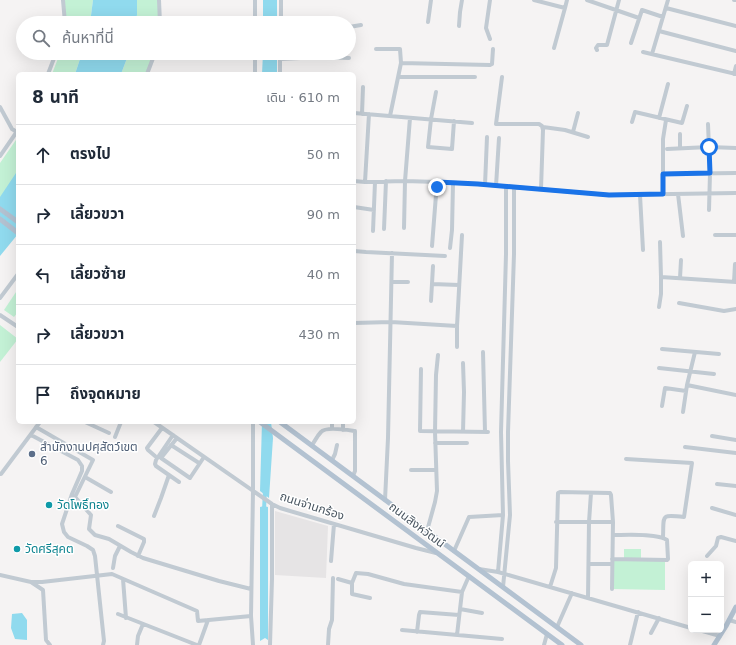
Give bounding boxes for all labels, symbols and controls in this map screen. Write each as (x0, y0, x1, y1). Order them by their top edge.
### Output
search box (16, 16, 356, 60)
icon: search (30, 27, 52, 49)
text: ค้นหาที่นี่ (62, 29, 114, 47)
text: 8 นาที (32, 87, 79, 107)
text: เดิน · 610 m (266, 90, 340, 105)
route start (700, 138, 718, 156)
icon: ahead (32, 144, 54, 166)
text: ตรงไป (70, 145, 111, 163)
text: 50 m (307, 147, 340, 162)
route end (428, 178, 446, 196)
icon: right (32, 204, 54, 226)
text: เลี้ยวขวา (70, 205, 124, 223)
text: 90 m (307, 207, 340, 222)
icon: left (32, 264, 54, 286)
text: เลี้ยวซ้าย (70, 265, 126, 283)
text: 40 m (307, 267, 340, 282)
icon: right (32, 324, 54, 346)
text: เลี้ยวขวา (70, 325, 124, 343)
text: 430 m (298, 327, 340, 342)
icon: arrive (32, 384, 54, 406)
text: ถึงจุดหมาย (70, 385, 141, 403)
place label: สำนักงานปศุสัตว์เขต 6 (40, 440, 138, 468)
marker: สำนักงานปศุสัตว์เขต 6 (27, 449, 37, 459)
street label: ถนนจ่านกร้อง (278, 489, 346, 523)
place label: วัดโพธิ์ทอง (57, 498, 109, 512)
street label: ถนนสิงหวัฒน์ (386, 499, 448, 551)
marker: วัดโพธิ์ทอง (44, 500, 54, 510)
place label: วัดศรีสุคต (25, 542, 74, 556)
marker: วัดศรีสุคต (12, 544, 22, 554)
map controls (688, 561, 724, 633)
button: + (688, 561, 724, 597)
button: − (688, 597, 724, 633)

